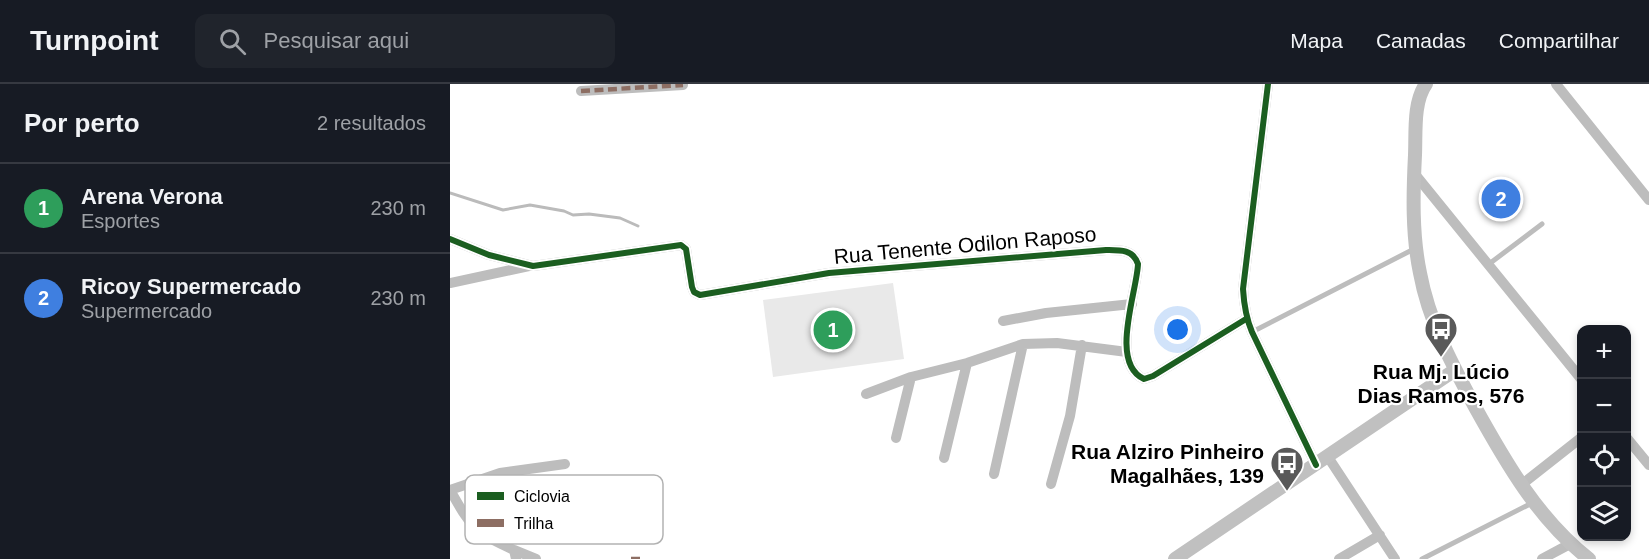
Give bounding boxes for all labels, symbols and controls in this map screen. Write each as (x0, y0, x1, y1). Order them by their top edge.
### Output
search box (195, 14, 615, 68)
text: Turnpoint (30, 25, 159, 56)
icon: search (216, 25, 249, 58)
text: Pesquisar aqui (264, 28, 409, 53)
text: Mapa (1290, 29, 1343, 52)
text: Camadas (1376, 29, 1466, 52)
text: Compartilhar (1499, 29, 1619, 52)
text: Por perto (24, 108, 140, 138)
text: 2 resultados (317, 112, 426, 134)
pin: 2 (1482, 176, 1520, 222)
text: Arena Verona (81, 184, 223, 209)
text: 1 (38, 197, 49, 219)
text: 230 m (370, 197, 426, 219)
text: Esportes (81, 210, 160, 232)
street label: Rua Tenente Odilon Raposo (833, 222, 1097, 268)
text: Ricoy Supermercado (81, 274, 301, 299)
text: 2 (38, 287, 49, 309)
text: 230 m (370, 287, 426, 309)
text: Supermercado (81, 300, 212, 322)
pin: 1 (814, 308, 853, 352)
bus stop icon: Rua Mj. Lúcio Dias Ramos, 576 (1423, 311, 1459, 358)
your location (1163, 315, 1192, 344)
map controls (1577, 325, 1631, 541)
button: + (1577, 325, 1631, 379)
place label: Rua Mj. Lúcio Dias Ramos, 576 (1358, 360, 1524, 407)
button: − (1577, 379, 1631, 433)
button: locate (1577, 433, 1631, 487)
place label: Rua Alziro Pinheiro Magalhães, 139 (1071, 440, 1264, 487)
bus stop icon: Rua Alziro Pinheiro Magalhães, 139 (1269, 445, 1305, 492)
legend (465, 475, 663, 544)
button: layers (1577, 487, 1631, 541)
text: Ciclovia (514, 488, 570, 505)
text: Trilha (514, 515, 554, 532)

